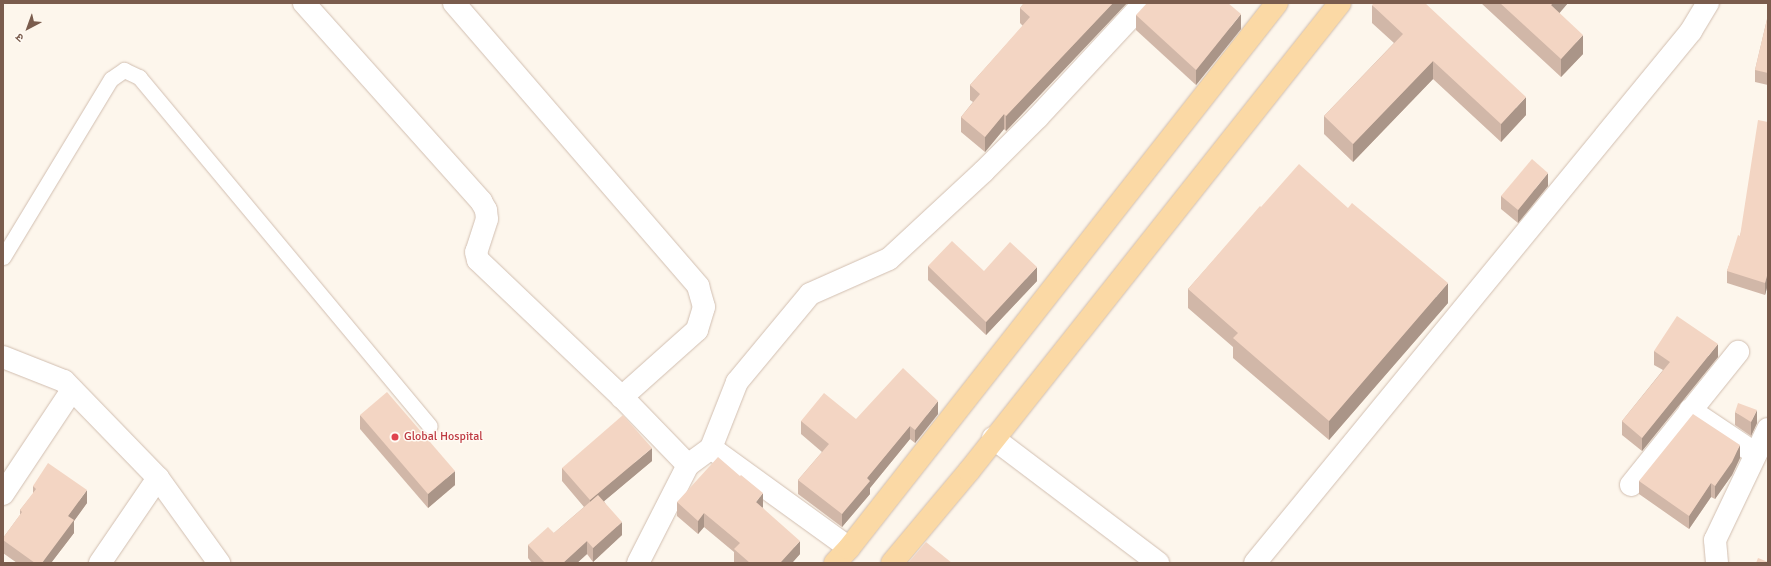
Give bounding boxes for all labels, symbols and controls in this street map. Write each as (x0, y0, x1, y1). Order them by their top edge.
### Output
north arrow (8, 8, 48, 48)
text: उ (13, 30, 26, 44)
place label: Global Hospital (404, 430, 483, 444)
marker: Global Hospital (389, 431, 401, 443)

